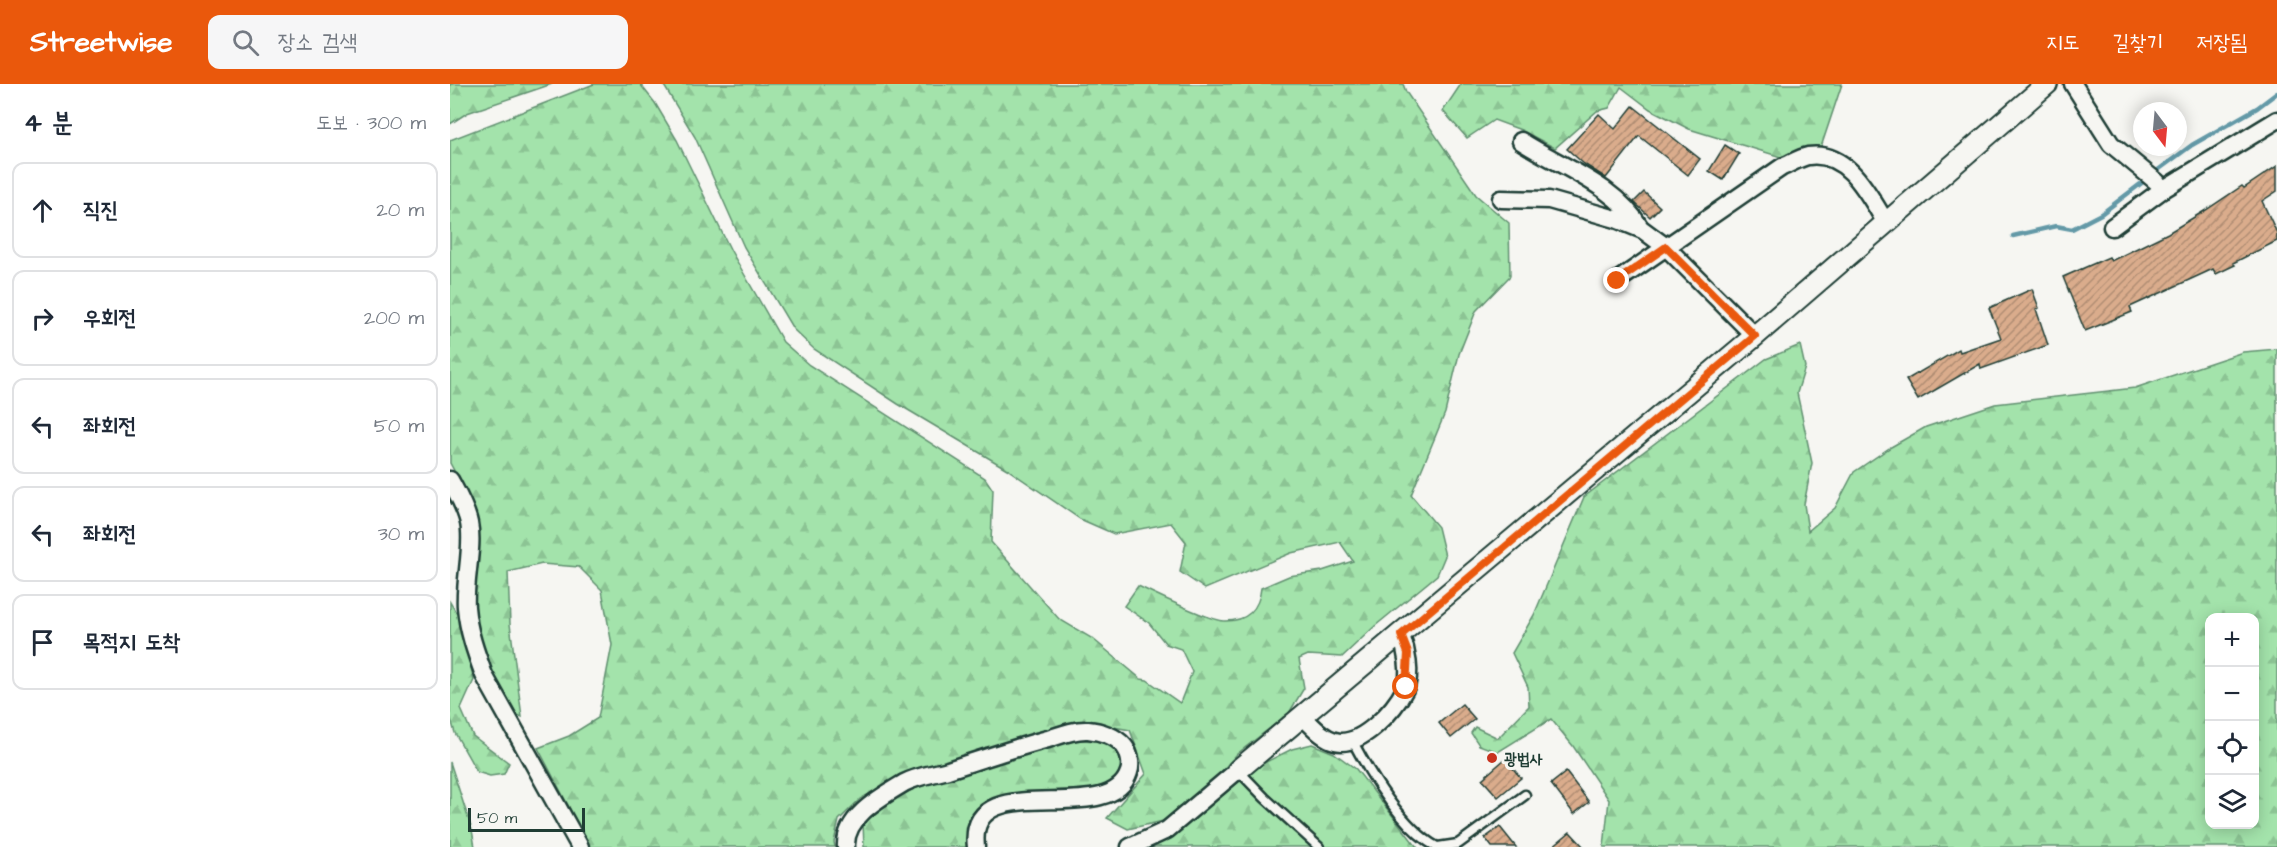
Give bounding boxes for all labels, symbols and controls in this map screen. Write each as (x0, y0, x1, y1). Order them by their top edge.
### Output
search box (208, 15, 628, 69)
text: Streetwise (30, 23, 172, 62)
icon: search (229, 26, 262, 59)
text: 장소 검색 (277, 27, 357, 58)
text: 지도 (2046, 28, 2080, 57)
text: 길찾기 (2113, 28, 2163, 57)
text: 저장됨 (2196, 28, 2247, 57)
north arrow (2133, 102, 2187, 156)
text: 4 분 (24, 105, 73, 141)
text: 도보 · 300 m (316, 109, 426, 137)
icon: ahead (26, 194, 59, 227)
text: 직진 (83, 195, 118, 226)
text: 20 m (376, 196, 424, 224)
route end (1603, 267, 1629, 293)
icon: right (26, 302, 59, 335)
text: 우회전 (83, 303, 136, 334)
text: 200 m (364, 304, 424, 332)
icon: left (26, 410, 59, 443)
text: 좌회전 (83, 411, 136, 442)
text: 50 m (374, 412, 424, 440)
icon: left (26, 518, 59, 551)
text: 좌회전 (83, 519, 136, 550)
text: 30 m (378, 520, 424, 548)
map controls (2205, 613, 2259, 829)
button: + (2205, 613, 2259, 667)
icon: arrive (26, 626, 59, 659)
text: 목적지 도착 (83, 627, 180, 658)
button: − (2205, 667, 2259, 721)
route start (1392, 673, 1418, 699)
button: locate (2205, 721, 2259, 775)
place label: 광법사 (1504, 748, 1543, 770)
marker: 광법사 (1485, 751, 1499, 765)
button: layers (2205, 775, 2259, 829)
scale bar (468, 805, 585, 832)
text: 50 m (477, 807, 517, 829)

